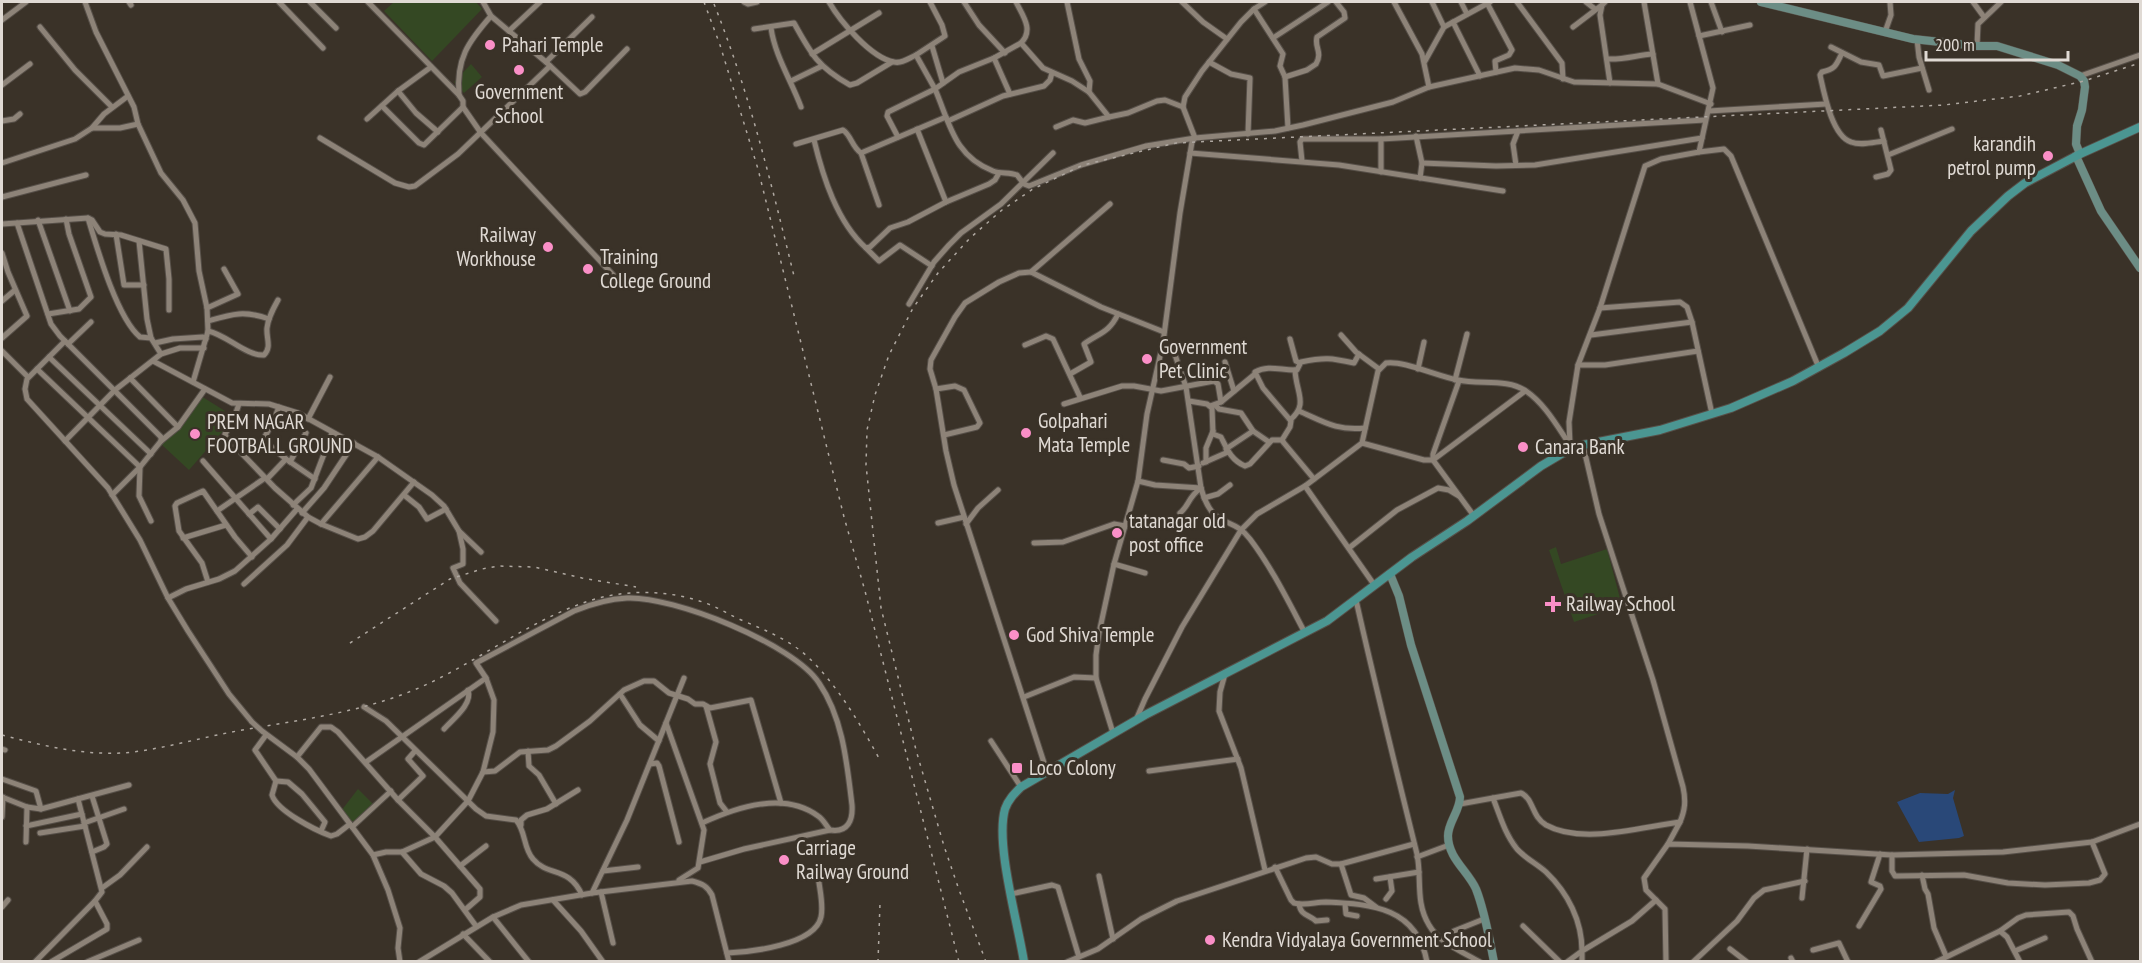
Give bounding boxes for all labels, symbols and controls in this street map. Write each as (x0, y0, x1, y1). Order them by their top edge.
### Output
scale bar (1926, 24, 2068, 62)
place label: Pahari Temple (502, 31, 603, 58)
text: 200 m (1935, 33, 1975, 56)
marker: Pahari Temple (483, 38, 497, 52)
marker: Government School (512, 63, 526, 77)
place label: Government School (475, 78, 563, 129)
place label: karandih petrol pump (1947, 130, 2036, 181)
marker: karandih petrol pump (2041, 149, 2055, 163)
place label: Railway Workhouse (456, 221, 536, 272)
marker: Railway Workhouse (541, 240, 555, 254)
place label: Training College Ground (600, 243, 711, 294)
marker: Training College Ground (581, 262, 595, 276)
place label: Government Pet Clinic (1159, 333, 1248, 384)
marker: Government Pet Clinic (1140, 352, 1154, 366)
place label: Golpahari Mata Temple (1038, 407, 1130, 458)
place label: PREM NAGAR FOOTBALL GROUND (207, 408, 353, 459)
marker: Golpahari Mata Temple (1019, 426, 1033, 440)
marker: PREM NAGAR FOOTBALL GROUND (188, 427, 202, 441)
place label: Canara Bank (1535, 433, 1625, 460)
marker: Canara Bank (1516, 440, 1530, 454)
place label: tatanagar old post office (1129, 507, 1226, 558)
marker: tatanagar old post office (1110, 526, 1124, 540)
place label: Railway School (1566, 590, 1675, 617)
marker: Railway School (1544, 595, 1562, 613)
place label: God Shiva Temple (1026, 621, 1154, 648)
marker: God Shiva Temple (1007, 628, 1021, 642)
place label: Loco Colony (1029, 754, 1116, 781)
marker: Loco Colony (1010, 761, 1024, 775)
place label: Carriage Railway Ground (796, 834, 909, 885)
marker: Carriage Railway Ground (777, 853, 791, 867)
place label: Kendra Vidyalaya Government School (1222, 926, 1492, 953)
marker: Kendra Vidyalaya Government School (1203, 933, 1217, 947)

